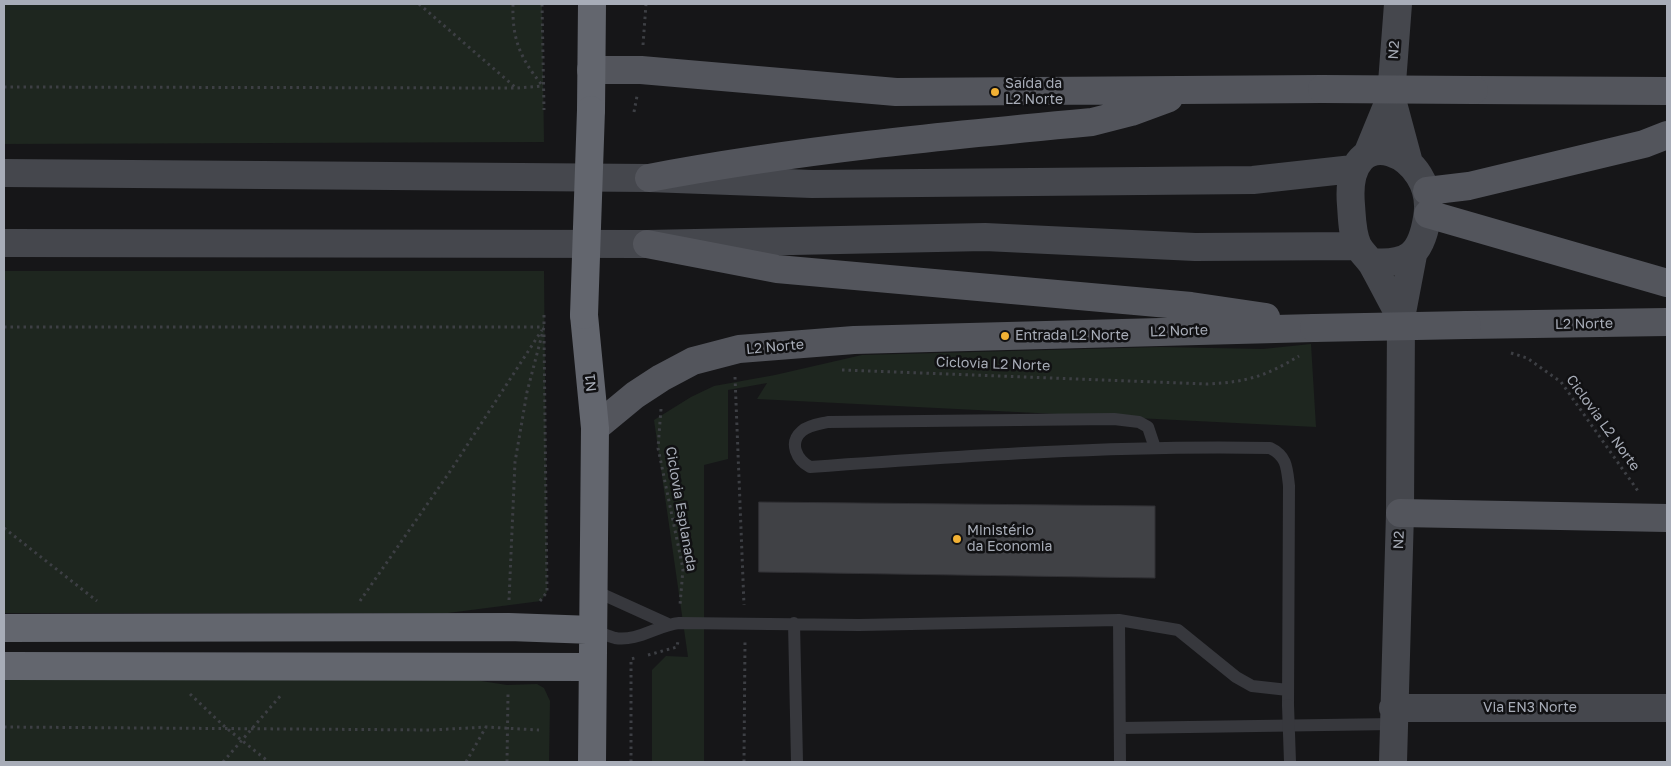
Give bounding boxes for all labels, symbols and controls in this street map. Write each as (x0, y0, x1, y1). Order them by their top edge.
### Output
street label: N2 (1385, 40, 1403, 60)
place label: Saída da L2 Norte (1005, 76, 1063, 108)
marker: Saída da L2 Norte (989, 86, 1001, 98)
street label: L2 Norte (1555, 315, 1613, 333)
street label: L2 Norte (1150, 322, 1208, 340)
place label: Entrada L2 Norte (1015, 328, 1129, 344)
marker: Entrada L2 Norte (999, 330, 1011, 342)
street label: L2 Norte (745, 336, 805, 358)
street label: Ciclovia L2 Norte (936, 354, 1050, 374)
street label: Ciclovia L2 Norte (1563, 372, 1643, 474)
street label: N1 (582, 373, 600, 393)
street label: Ciclovia Esplanada (662, 445, 700, 573)
place label: Ministério da Economia (967, 523, 1053, 556)
street label: N2 (1390, 530, 1408, 550)
marker: Ministério da Economia (951, 533, 963, 545)
street label: Via EN3 Norte (1483, 700, 1577, 716)

